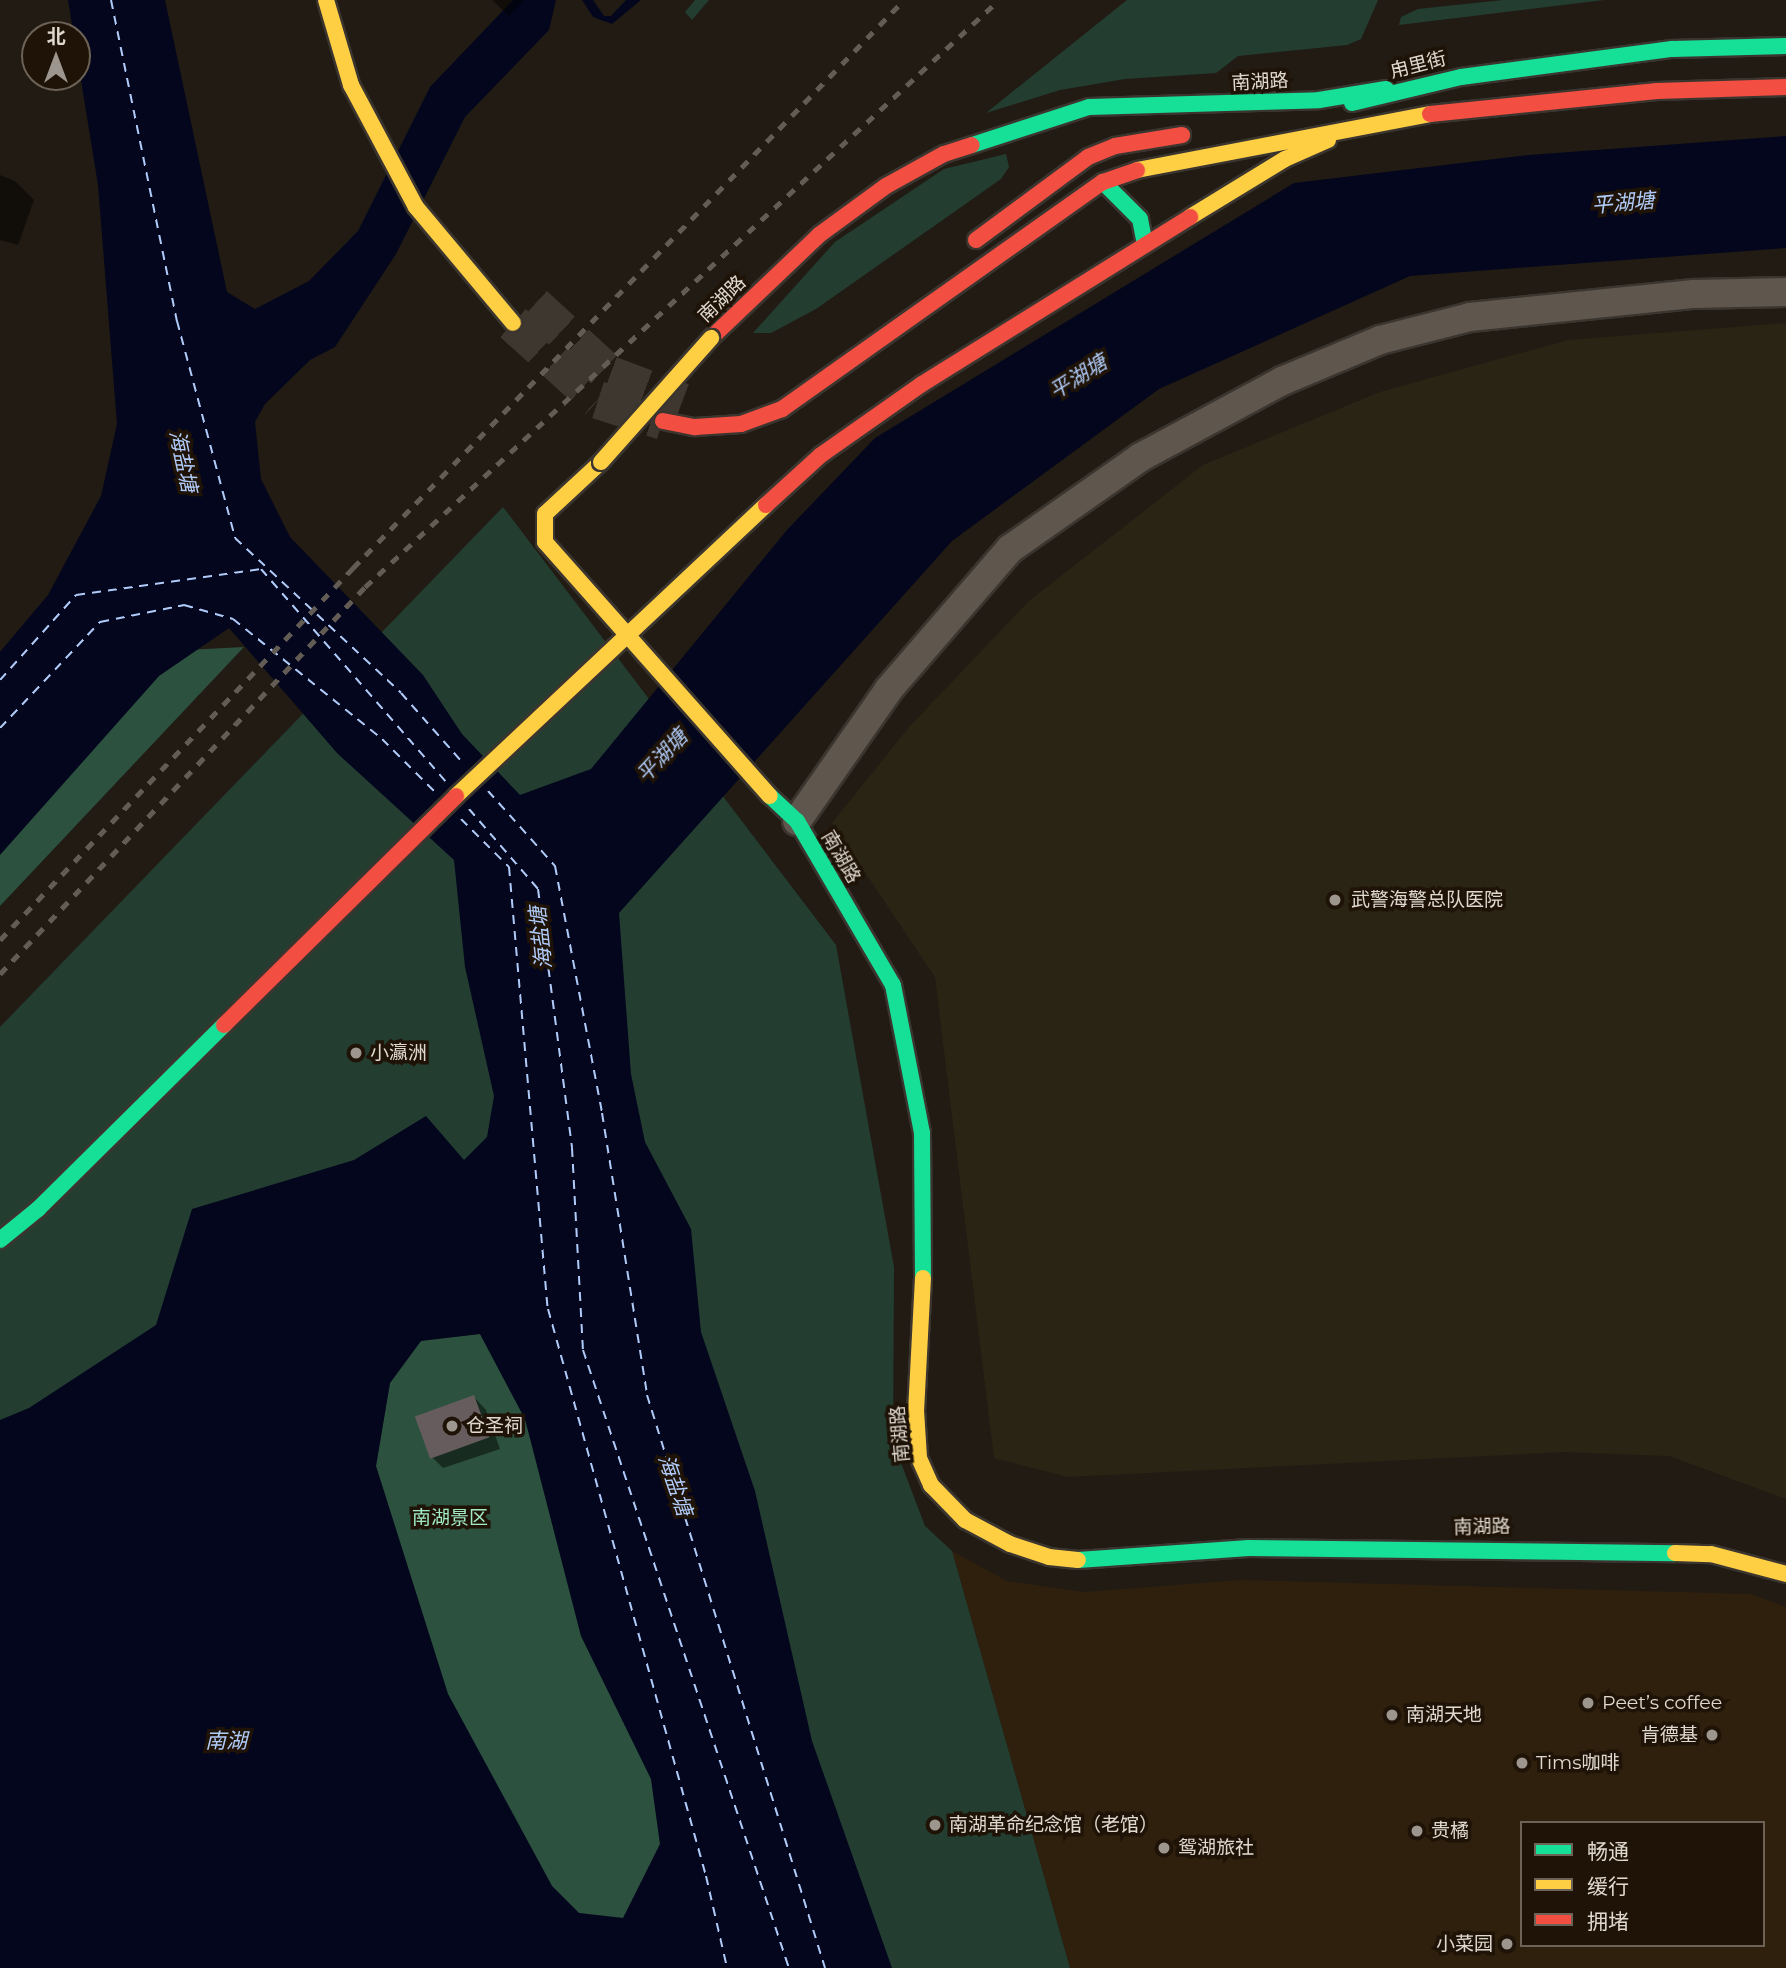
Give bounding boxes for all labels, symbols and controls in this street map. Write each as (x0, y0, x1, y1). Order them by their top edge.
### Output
north arrow (21, 21, 91, 91)
text: 北 (46, 25, 66, 48)
street label: 甪里街 (1388, 47, 1448, 83)
street label: 南湖路 (1231, 69, 1289, 95)
water label: 平湖塘 (1591, 188, 1655, 218)
street label: 南湖路 (694, 271, 750, 327)
water label: 平湖塘 (1045, 350, 1111, 404)
water label: 海盐塘 (164, 428, 202, 494)
water label: 平湖塘 (631, 724, 693, 788)
street label: 南湖路 (817, 827, 865, 887)
place label: 武警海警总队医院 (1351, 889, 1503, 911)
marker: 武警海警总队医院 (1325, 890, 1345, 910)
water label: 海盐塘 (525, 905, 557, 971)
place label: 小瀛洲 (370, 1042, 427, 1064)
marker: 小瀛洲 (348, 1045, 364, 1061)
street label: 南湖路 (886, 1405, 914, 1463)
place label: 仓圣祠 (466, 1415, 523, 1437)
marker: 仓圣祠 (444, 1418, 460, 1434)
water label: 海盐塘 (653, 1451, 697, 1519)
park label: 南湖景区 (412, 1507, 488, 1529)
street label: 南湖路 (1453, 1515, 1511, 1539)
place label: Peet’s coffee (1602, 1692, 1722, 1714)
marker: Peet’s coffee (1580, 1695, 1596, 1711)
place label: 南湖天地 (1406, 1704, 1482, 1726)
marker: 南湖天地 (1384, 1707, 1400, 1723)
place label: 肯德基 (1641, 1724, 1698, 1746)
marker: 肯德基 (1704, 1727, 1720, 1743)
water label: 南湖 (205, 1728, 247, 1754)
place label: Tims咖啡 (1536, 1752, 1619, 1774)
marker: Tims咖啡 (1514, 1755, 1530, 1771)
place label: 南湖革命纪念馆（老馆） (949, 1814, 1158, 1836)
marker: 南湖革命纪念馆（老馆） (927, 1817, 943, 1833)
place label: 贵橘 (1431, 1820, 1469, 1842)
legend (1520, 1821, 1765, 1947)
marker: 贵橘 (1409, 1823, 1425, 1839)
place label: 鸳湖旅社 (1178, 1837, 1254, 1859)
text: 畅通 (1587, 1839, 1629, 1864)
marker: 鸳湖旅社 (1156, 1840, 1172, 1856)
text: 缓行 (1587, 1874, 1629, 1899)
text: 拥堵 (1587, 1909, 1629, 1934)
place label: 小菜园 (1436, 1933, 1493, 1955)
marker: 小菜园 (1499, 1936, 1515, 1952)

